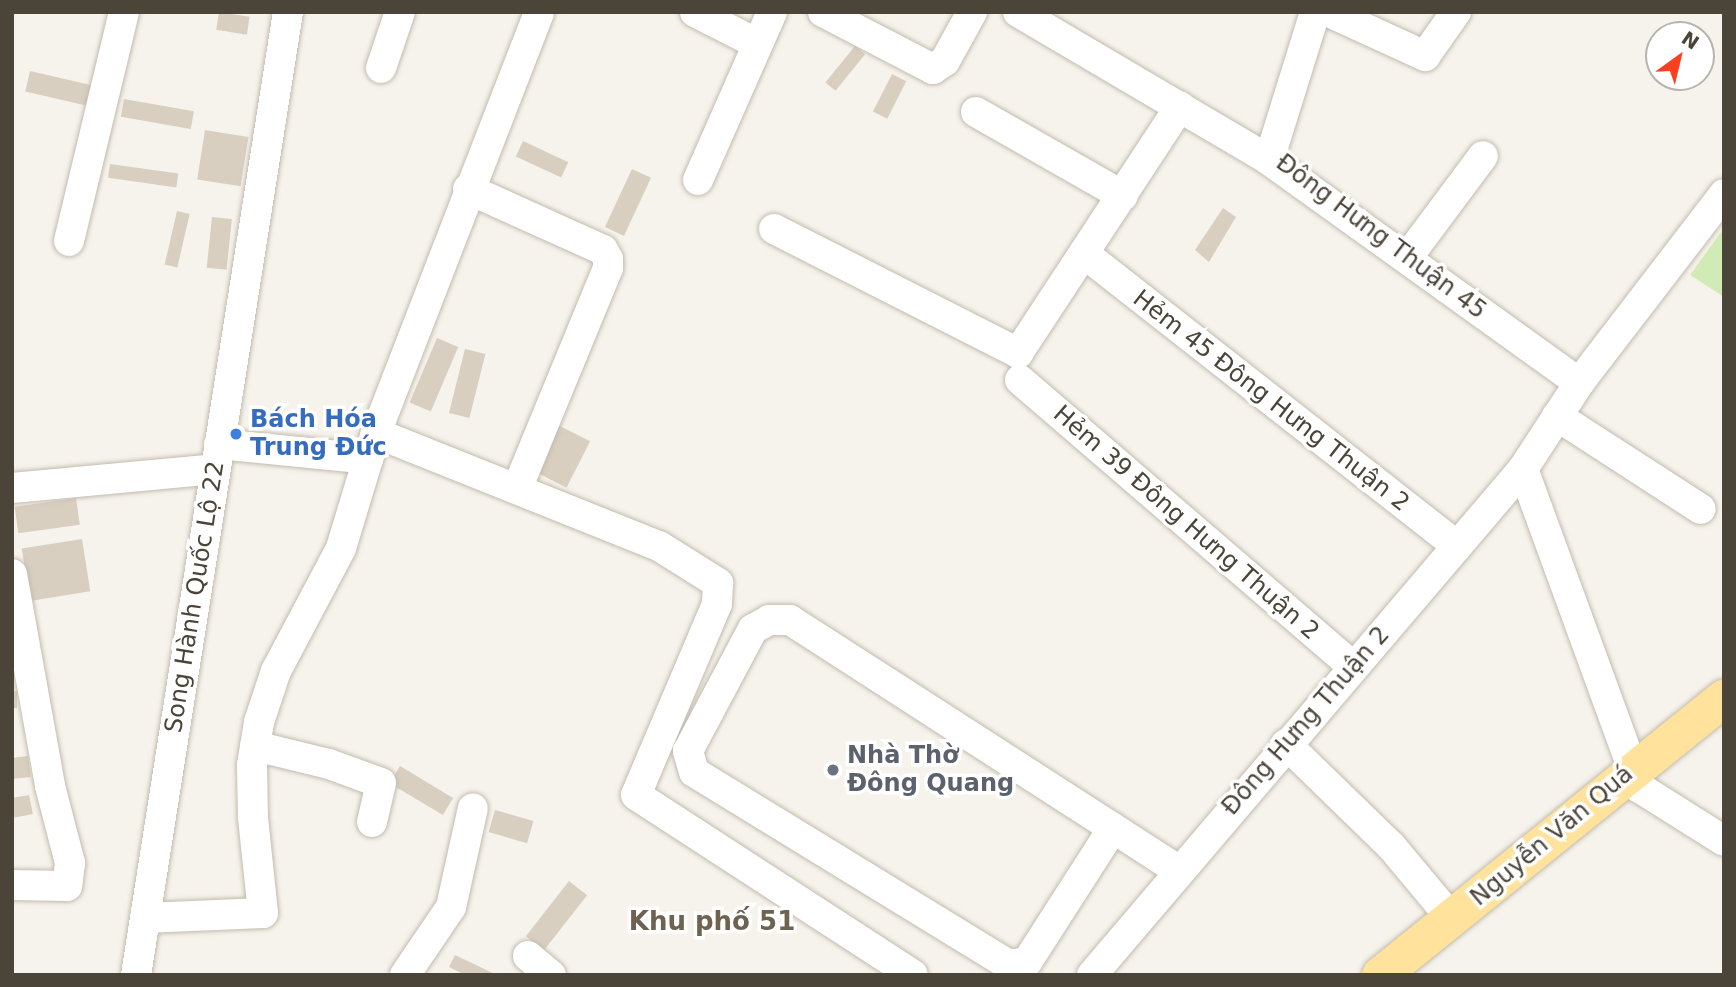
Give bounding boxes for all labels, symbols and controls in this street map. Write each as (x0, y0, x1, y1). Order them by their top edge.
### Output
north arrow (1645, 21, 1715, 91)
text: N (1678, 27, 1703, 54)
street label: Đông Hưng Thuận 45 (1270, 149, 1492, 325)
street label: Hẻm 45 Đông Hưng Thuận 2 (1127, 284, 1415, 518)
street label: Hẻm 39 Đông Hưng Thuận 2 (1047, 400, 1325, 646)
place label: Bách Hóa Trung Đức (250, 406, 387, 462)
marker: Bách Hóa Trung Đức (228, 426, 244, 442)
street label: Song Hành Quốc Lộ 22 (159, 459, 231, 735)
street label: Đông Hưng Thuận 2 (1216, 621, 1396, 821)
place label: Nhà Thờ Đông Quang (847, 742, 1014, 798)
street label: Nguyễn Văn Quá (1465, 760, 1639, 912)
marker: Nhà Thờ Đông Quang (825, 762, 841, 778)
district label: Khu phố 51 (629, 906, 795, 938)

